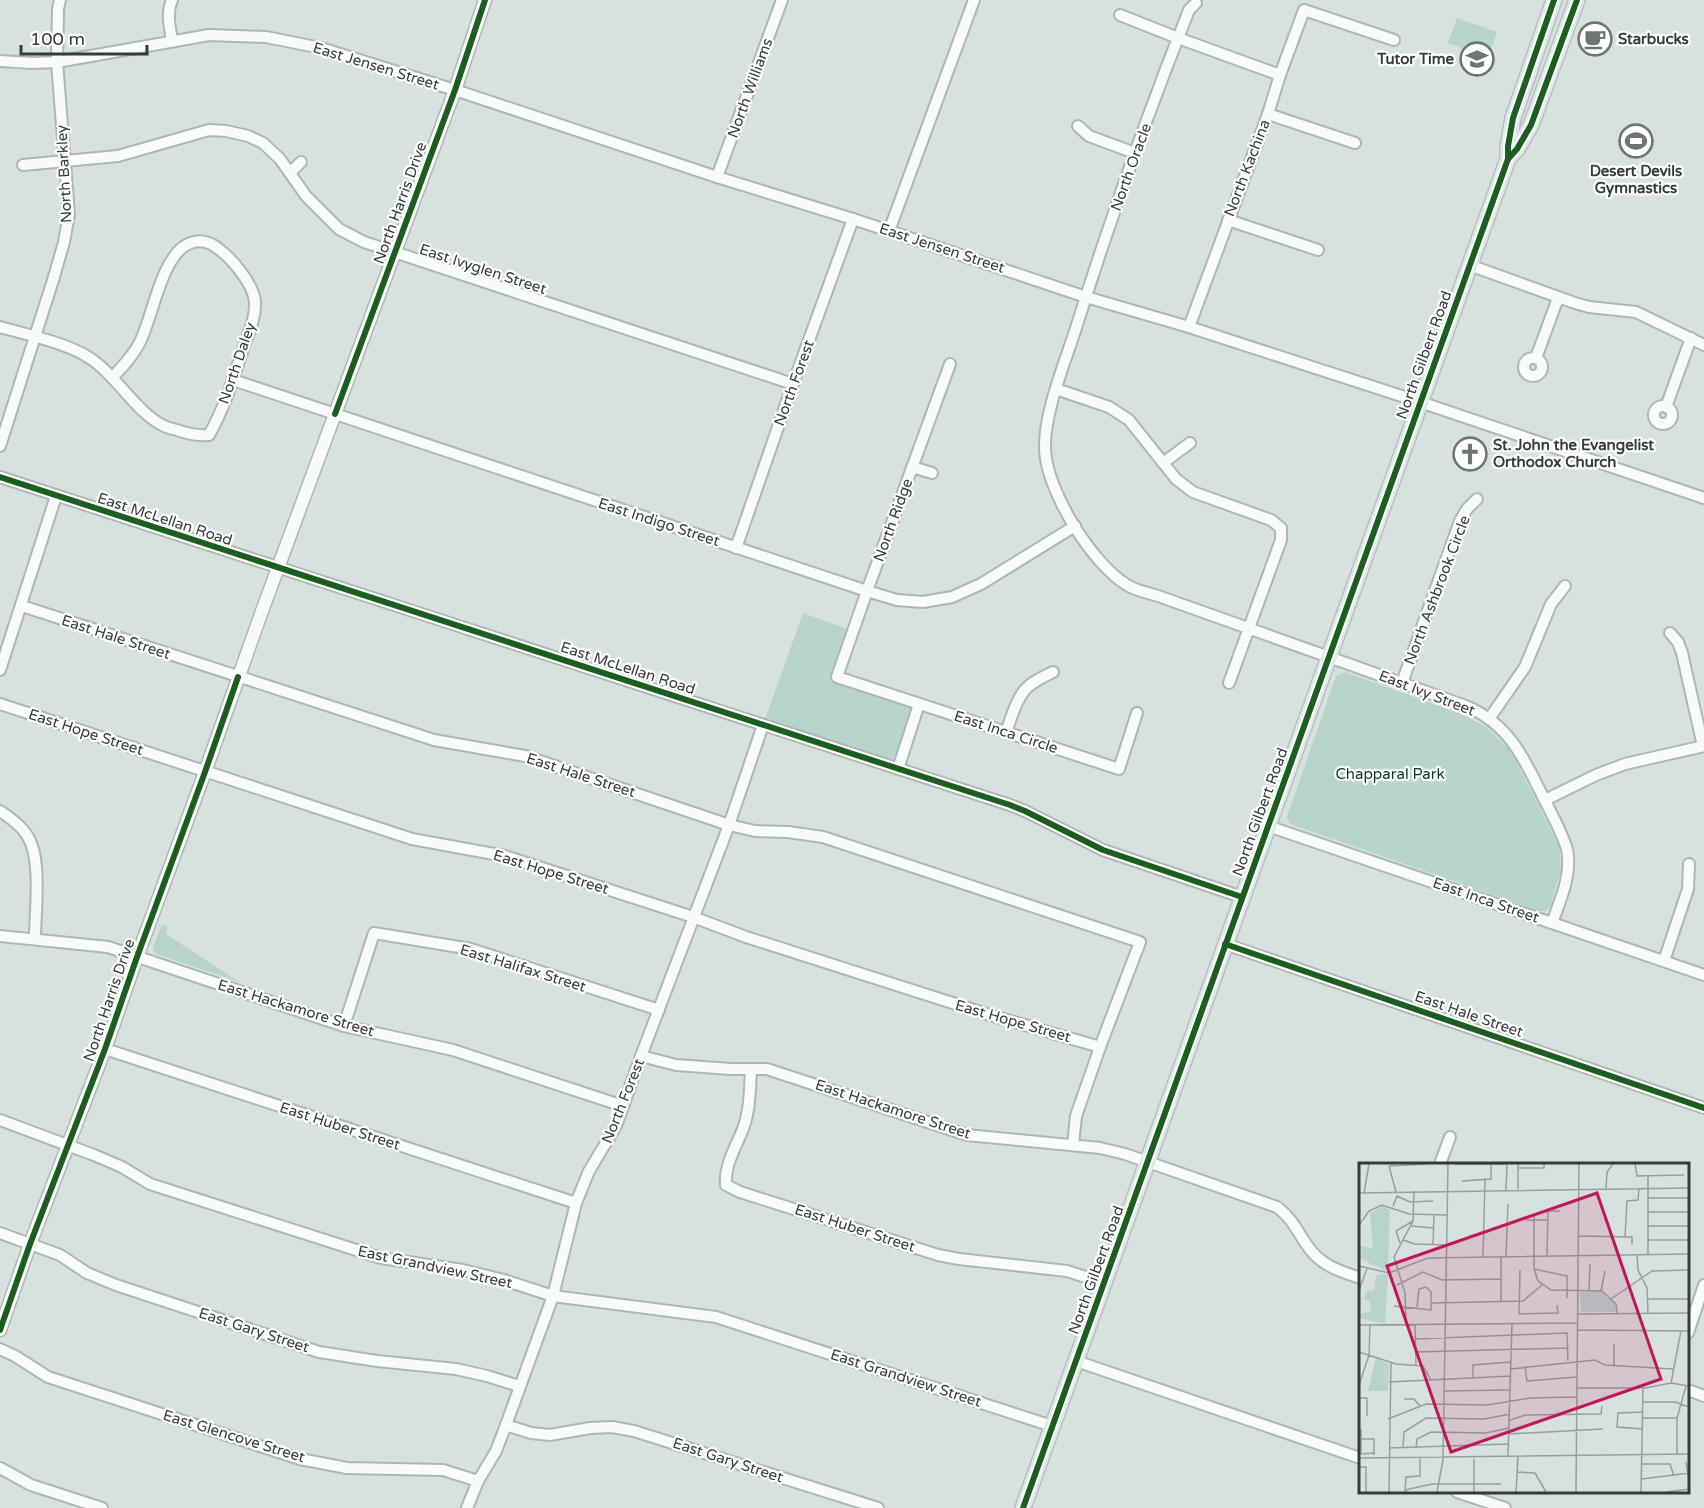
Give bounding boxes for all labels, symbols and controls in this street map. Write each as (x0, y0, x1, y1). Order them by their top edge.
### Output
scale bar (21, 18, 147, 56)
cafe icon: Starbucks (1577, 21, 1613, 57)
text: 100 m (30, 28, 85, 50)
place label: Starbucks (1618, 30, 1689, 48)
street label: North Williams (724, 36, 776, 140)
street label: East Jensen Street (311, 38, 441, 94)
school or university icon: Tutor Time (1459, 41, 1495, 77)
place label: Tutor Time (1376, 50, 1455, 68)
street label: North Kachina (1220, 117, 1274, 219)
street label: North Oracle (1107, 121, 1155, 213)
sports icon: Desert Devils Gymnastics (1618, 123, 1654, 159)
street label: North Barkley (52, 124, 76, 224)
street label: North Harris Drive (370, 140, 430, 266)
place label: Desert Devils Gymnastics (1590, 162, 1682, 198)
street label: East Jensen Street (877, 219, 1007, 277)
street label: East Ivyglen Street (417, 240, 549, 298)
street label: North Gilbert Road (1392, 288, 1456, 422)
street label: North Daley (215, 320, 259, 406)
street label: North Forest (770, 337, 818, 428)
church icon: St. John the Evangelist Orthodox Church (1452, 436, 1488, 472)
place label: St. John the Evangelist Orthodox Church (1493, 436, 1654, 471)
street label: North Ridge (870, 476, 916, 564)
street label: East McLellan Road (95, 489, 235, 549)
street label: East Indigo Street (596, 494, 722, 550)
street label: North Ashbrook Circle (1400, 513, 1474, 667)
street label: East Hale Street (59, 611, 173, 663)
street label: East McLellan Road (558, 638, 698, 698)
street label: East Ivy Street (1376, 666, 1478, 720)
street label: East Hope Street (26, 705, 146, 759)
street label: East Inca Circle (952, 707, 1060, 757)
street label: North Gilbert Road (1228, 745, 1292, 879)
street label: East Hale Street (524, 749, 638, 801)
park label: Chapparal Park (1335, 765, 1445, 783)
street label: East Hope Street (491, 846, 611, 898)
street label: East Inca Street (1431, 873, 1542, 927)
street label: North Harris Drive (80, 936, 138, 1064)
street label: East Halifax Street (458, 940, 588, 996)
street label: East Hackamore Street (216, 976, 377, 1040)
street label: East Hale Street (1412, 987, 1526, 1041)
street label: East Hope Street (953, 996, 1073, 1046)
street label: North Forest (598, 1056, 648, 1146)
street label: East Hackamore Street (813, 1075, 973, 1143)
street label: East Huber Street (278, 1098, 403, 1154)
inset map (1359, 1163, 1689, 1493)
street label: East Huber Street (793, 1200, 918, 1256)
street label: North Gilbert Road (1064, 1203, 1128, 1337)
street label: East Grandview Street (356, 1242, 514, 1292)
street label: East Gary Street (197, 1304, 312, 1356)
street label: East Grandview Street (828, 1345, 984, 1411)
street label: East Glencove Street (161, 1406, 307, 1466)
street label: East Gary Street (671, 1434, 786, 1486)

